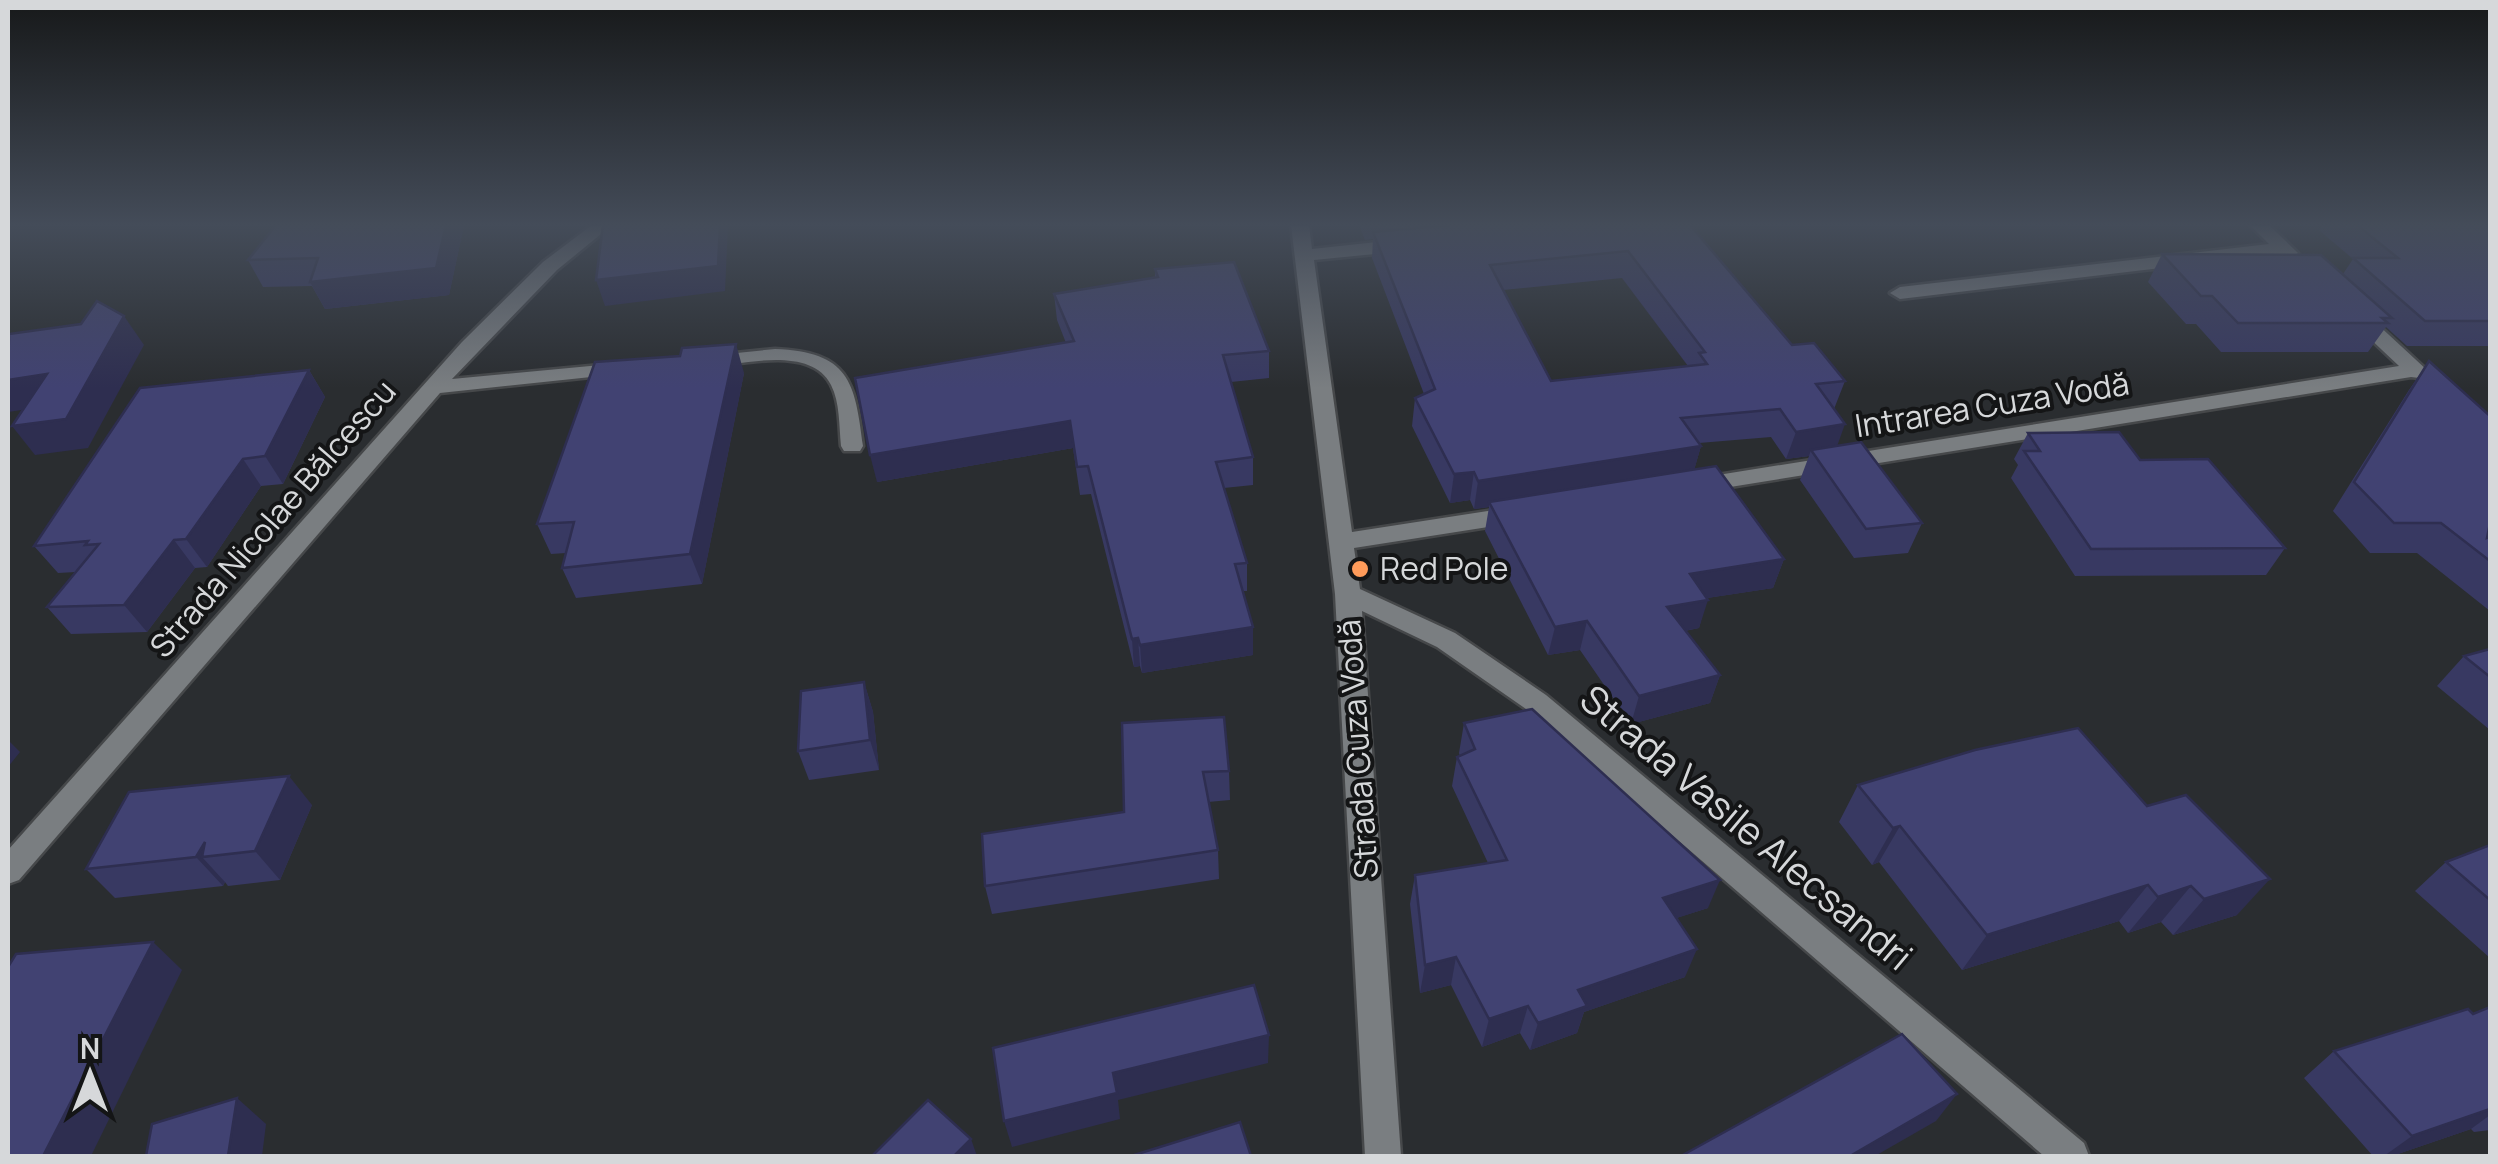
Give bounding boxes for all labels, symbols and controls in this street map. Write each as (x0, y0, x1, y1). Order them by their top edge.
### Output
street label: Intrarea Cuza Vodă (1852, 361, 2132, 447)
street label: Strada Nicolae Bălcescu (139, 370, 405, 667)
place label: Red Pole (1380, 546, 1509, 590)
marker: Red Pole (1349, 558, 1371, 580)
street label: Strada Cuza Vodă (1326, 618, 1388, 880)
street label: Strada Vasile Alecsandri (1570, 672, 1924, 981)
north arrow (40, 1024, 140, 1124)
text: N (80, 1029, 100, 1067)

